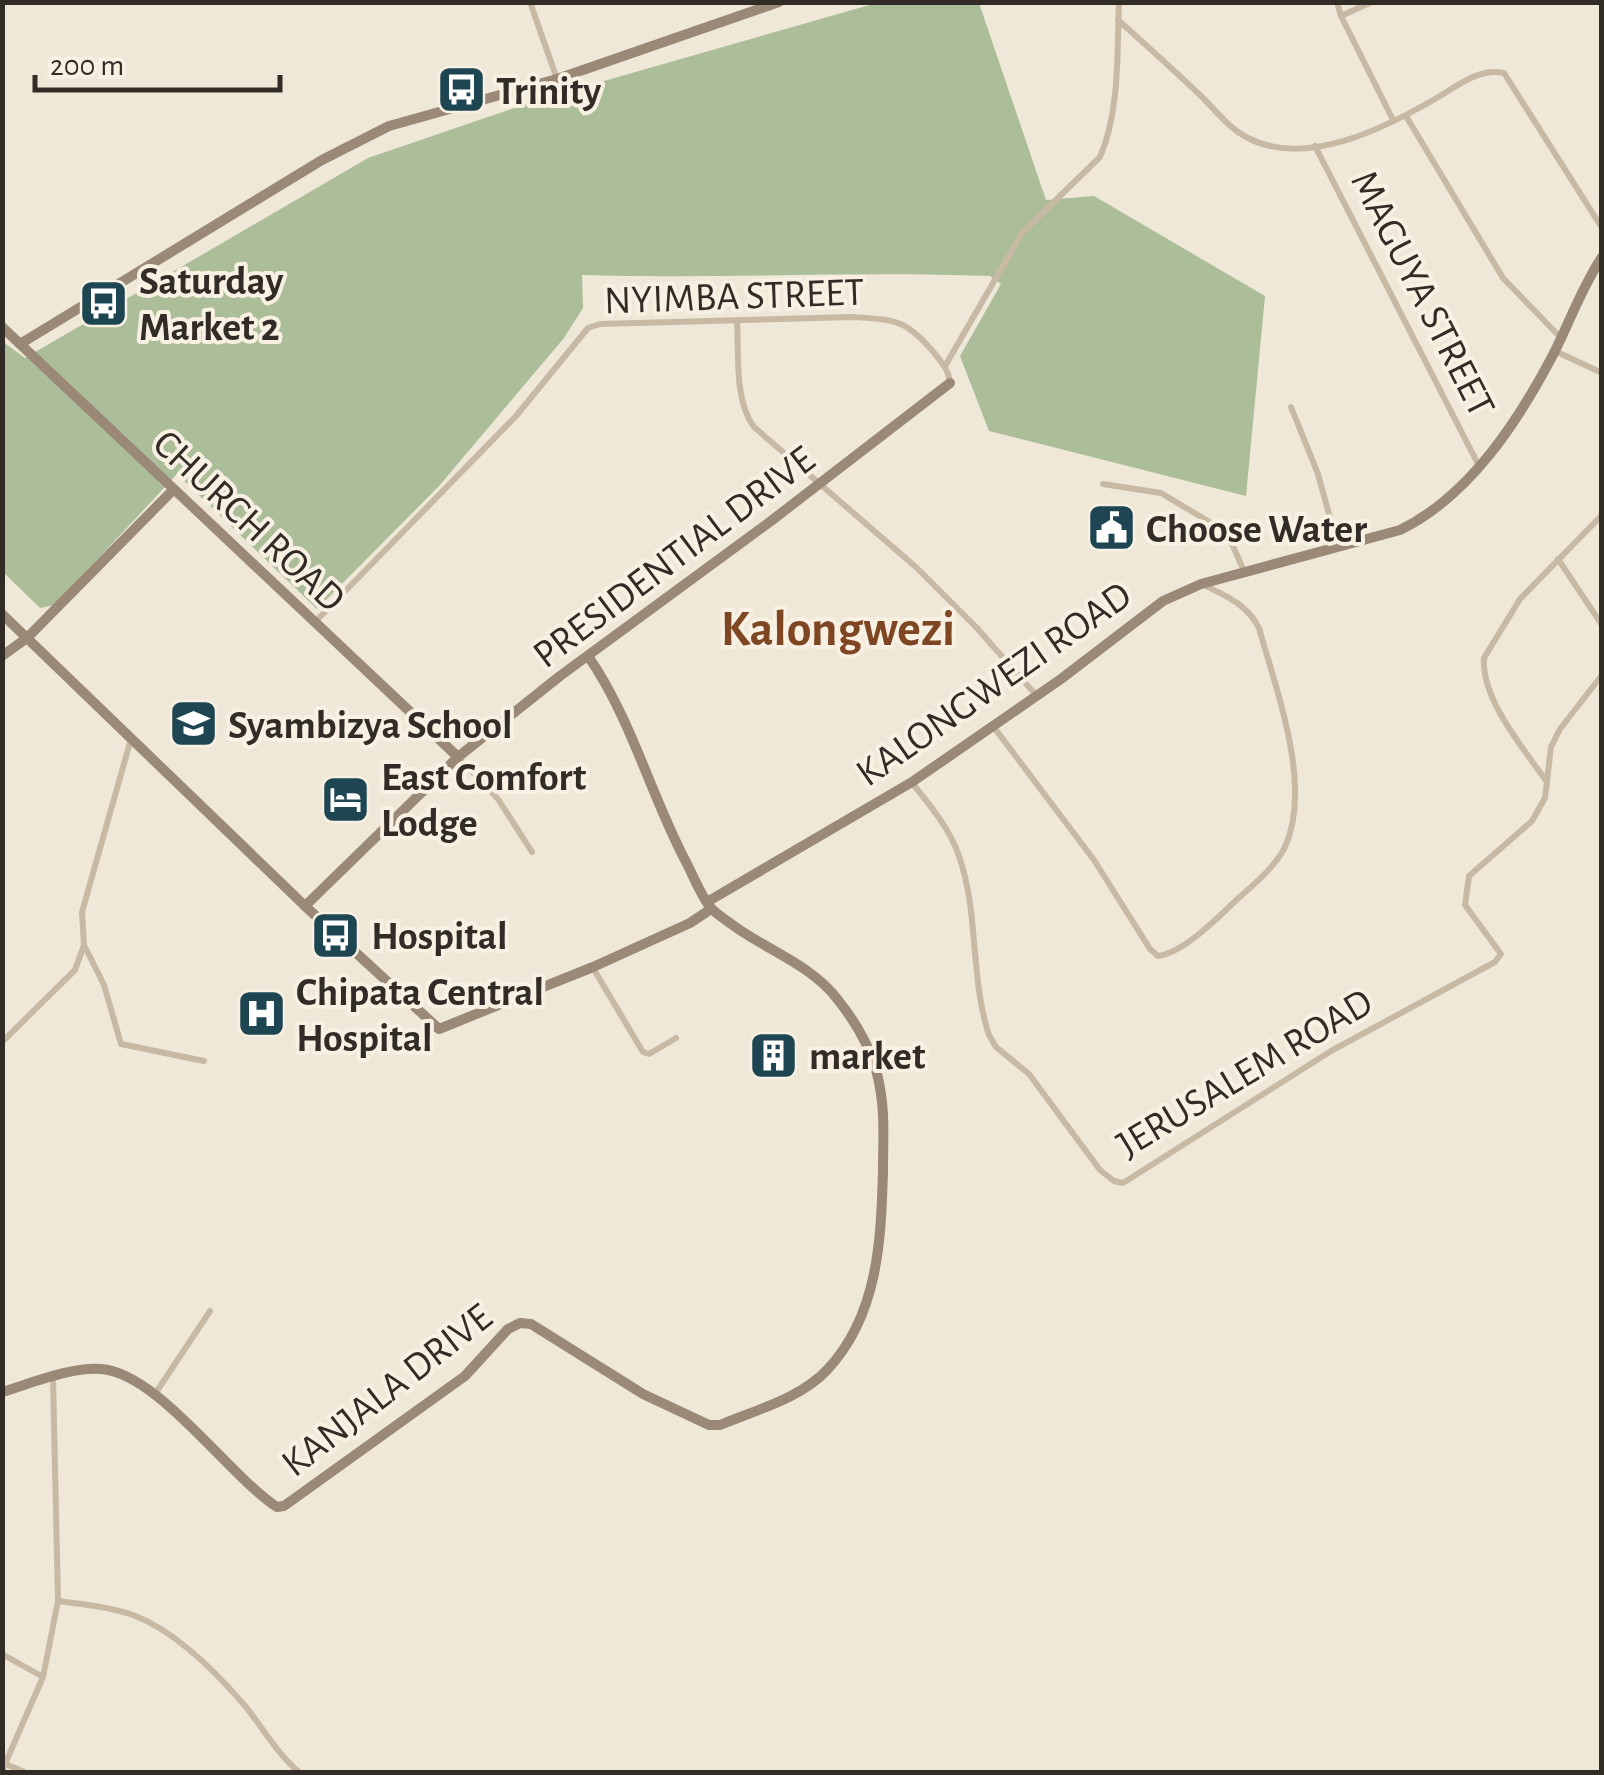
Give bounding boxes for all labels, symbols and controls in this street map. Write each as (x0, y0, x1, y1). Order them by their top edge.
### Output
scale bar (35, 30, 280, 92)
text: 200 m (50, 51, 124, 81)
bus stop icon: Trinity (435, 64, 487, 116)
place label: Trinity (496, 72, 601, 112)
street label: MAGUYA STREET (1343, 164, 1501, 423)
place label: Saturday Market 2 (139, 262, 284, 348)
street label: NYIMBA STREET (603, 272, 865, 322)
bus stop icon: Saturday Market 2 (78, 277, 130, 329)
street label: CHURCH ROAD (145, 423, 352, 620)
street label: PRESIDENTIAL DRIVE (526, 439, 822, 676)
public building icon: Choose Water (1085, 502, 1137, 554)
place label: Choose Water (1146, 510, 1367, 550)
street label: KALONGWEZI ROAD (849, 575, 1139, 794)
district label: Kalongwezi (721, 605, 955, 655)
school or university icon: Syambizya School (167, 698, 219, 750)
place label: Syambizya School (228, 706, 513, 746)
place label: East Comfort Lodge (381, 758, 587, 844)
hotel icon: East Comfort Lodge (320, 773, 372, 825)
bus stop icon: Hospital (310, 909, 362, 961)
place label: Hospital (371, 917, 508, 957)
place label: Chipata Central Hospital (296, 973, 544, 1059)
street label: JERUSALEM ROAD (1111, 982, 1380, 1165)
hospital icon: Chipata Central Hospital (235, 988, 287, 1040)
building icon: market (748, 1029, 800, 1081)
place label: market (809, 1037, 926, 1077)
street label: KANJALA DRIVE (275, 1297, 500, 1485)

